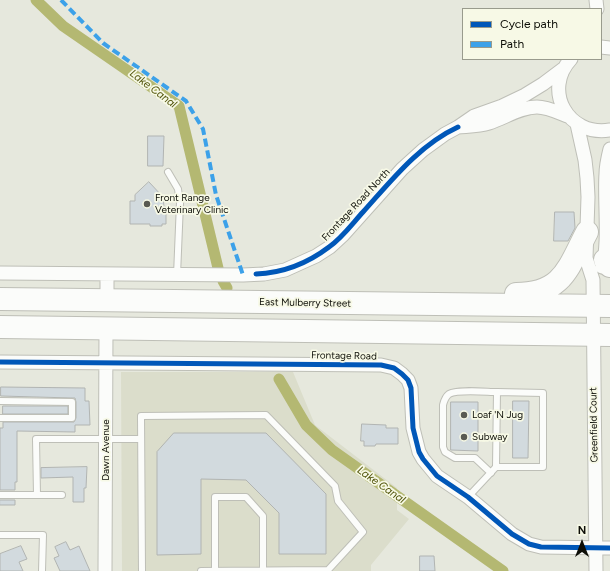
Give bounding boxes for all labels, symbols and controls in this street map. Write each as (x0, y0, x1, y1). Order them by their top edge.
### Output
legend (462, 8, 602, 60)
text: Cycle path (500, 17, 558, 31)
text: Path (500, 37, 524, 51)
water label: Lake Canal (127, 67, 179, 111)
street label: Frontage Road North (319, 166, 393, 244)
place label: Front Range Veterinary Clinic (155, 192, 229, 216)
marker: Front Range Veterinary Clinic (142, 199, 152, 209)
street label: East Mulberry Street (259, 296, 351, 310)
street label: Frontage Road (311, 349, 377, 363)
street label: Greenfield Court (587, 387, 601, 463)
place label: Loaf 'N Jug (472, 409, 523, 421)
marker: Loaf 'N Jug (459, 410, 469, 420)
street label: Dawn Avenue (100, 419, 112, 481)
place label: Subway (472, 431, 507, 443)
marker: Subway (459, 432, 469, 442)
water label: Lake Canal (354, 464, 408, 506)
north arrow (562, 523, 602, 563)
text: N (578, 524, 586, 537)

